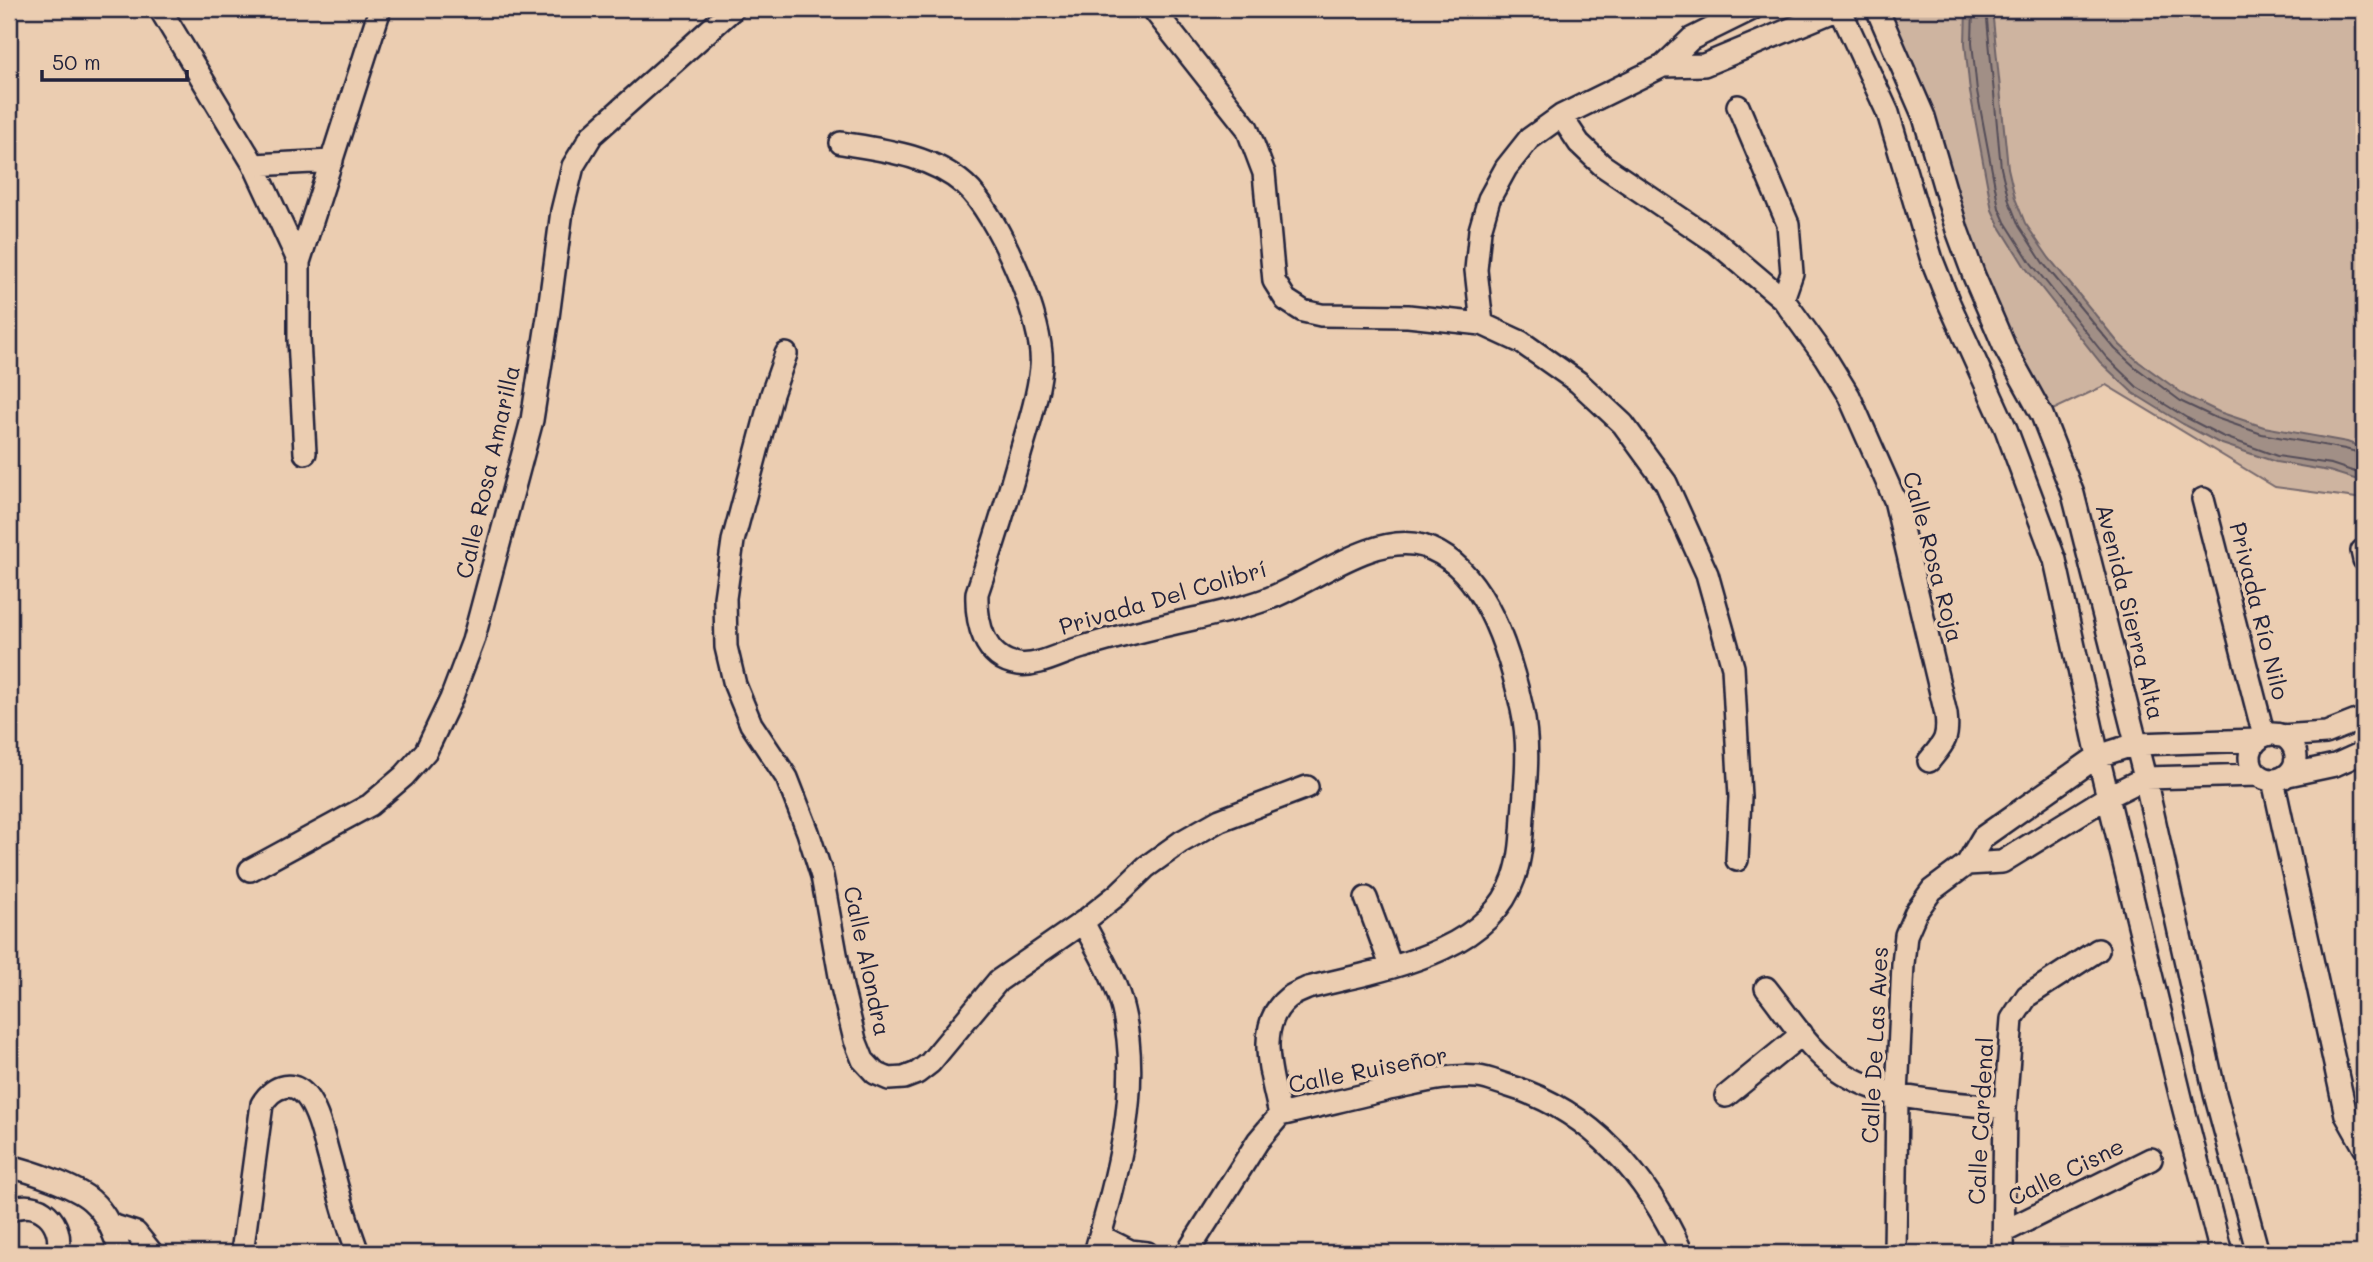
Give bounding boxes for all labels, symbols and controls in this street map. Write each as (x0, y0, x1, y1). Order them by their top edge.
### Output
scale bar (42, 38, 187, 82)
text: 50 m (52, 48, 101, 75)
street label: Calle Rosa Amarilla (448, 362, 526, 581)
street label: Calle Rosa Roja (1897, 468, 1971, 645)
street label: Avenida Sierra Alta (2090, 501, 2172, 723)
street label: Privada Río Nilo (2223, 519, 2297, 703)
street label: Privada Del Colibrí (1055, 553, 1270, 641)
street label: Calle Alondra (837, 883, 898, 1038)
street label: Calle De Las Aves (1854, 946, 1894, 1144)
street label: Calle Cardenal (1961, 1036, 1999, 1206)
street label: Calle Ruiseñor (1286, 1039, 1450, 1099)
street label: Calle Cisne (2003, 1130, 2129, 1212)

